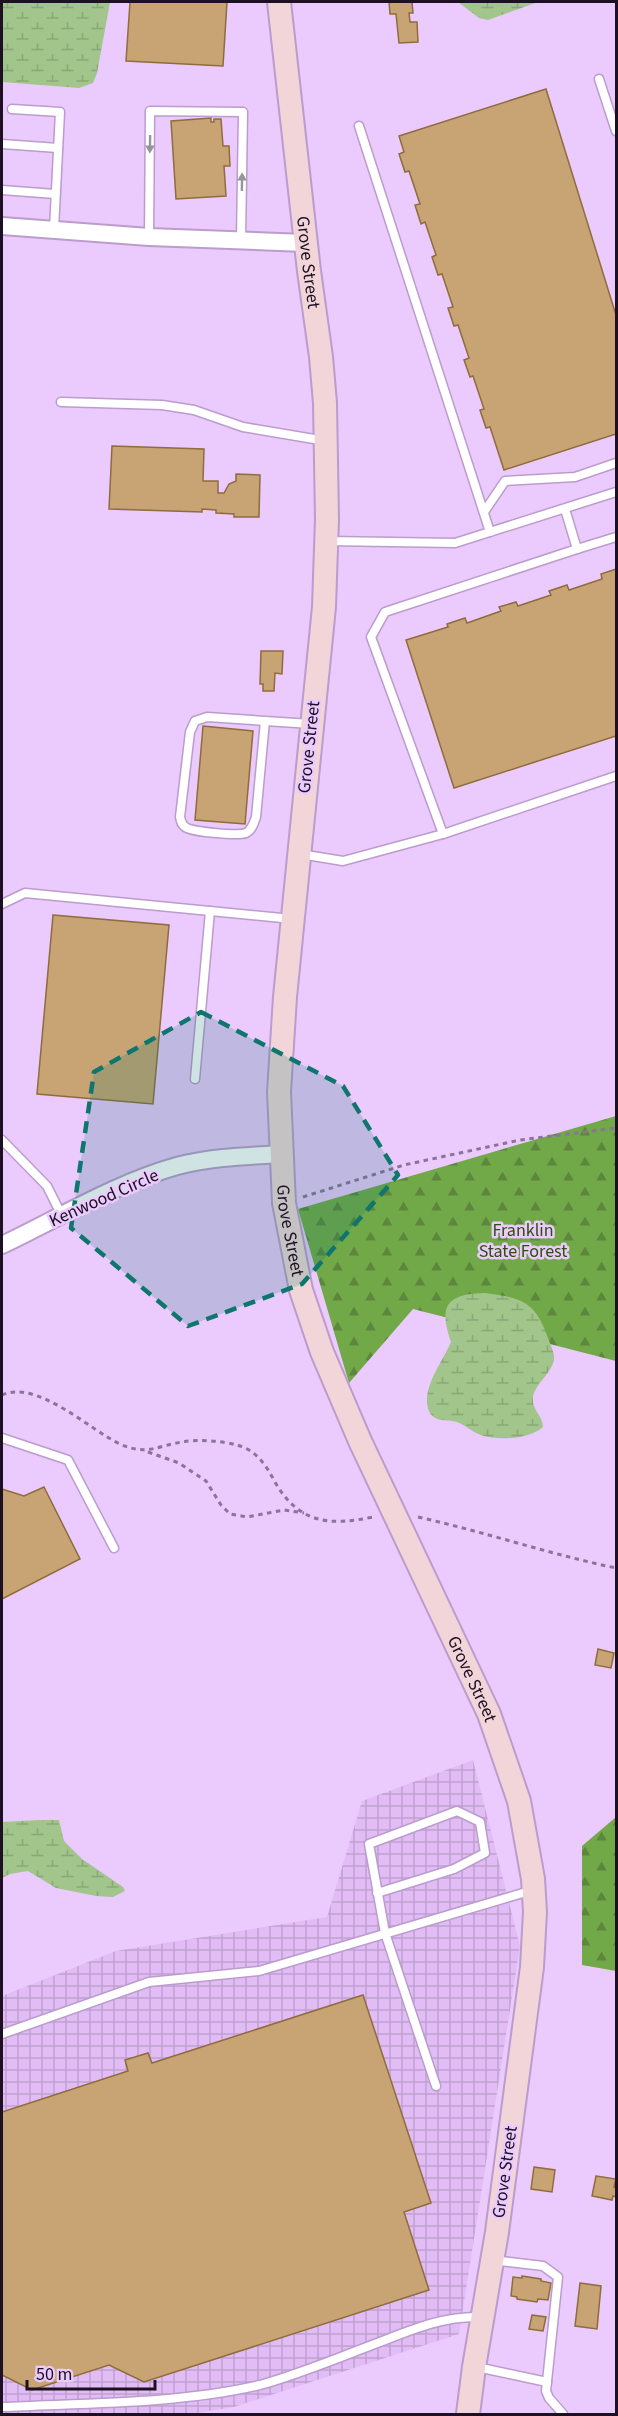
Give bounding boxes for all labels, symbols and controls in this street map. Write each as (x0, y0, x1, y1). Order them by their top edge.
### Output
one-way arrow (145, 134, 154, 153)
one-way arrow (237, 172, 247, 191)
street label: Grove Street (290, 215, 327, 310)
street label: Grove Street (292, 700, 326, 794)
street label: Kenwood Circle (45, 1163, 163, 1233)
street label: Grove Street (271, 1184, 311, 1278)
park label: Franklin State Forest (479, 1218, 567, 1264)
street label: Grove Street (441, 1632, 503, 1725)
street label: Grove Street (486, 2124, 524, 2220)
scale bar (27, 2353, 154, 2391)
text: 50 m (36, 2362, 72, 2387)

